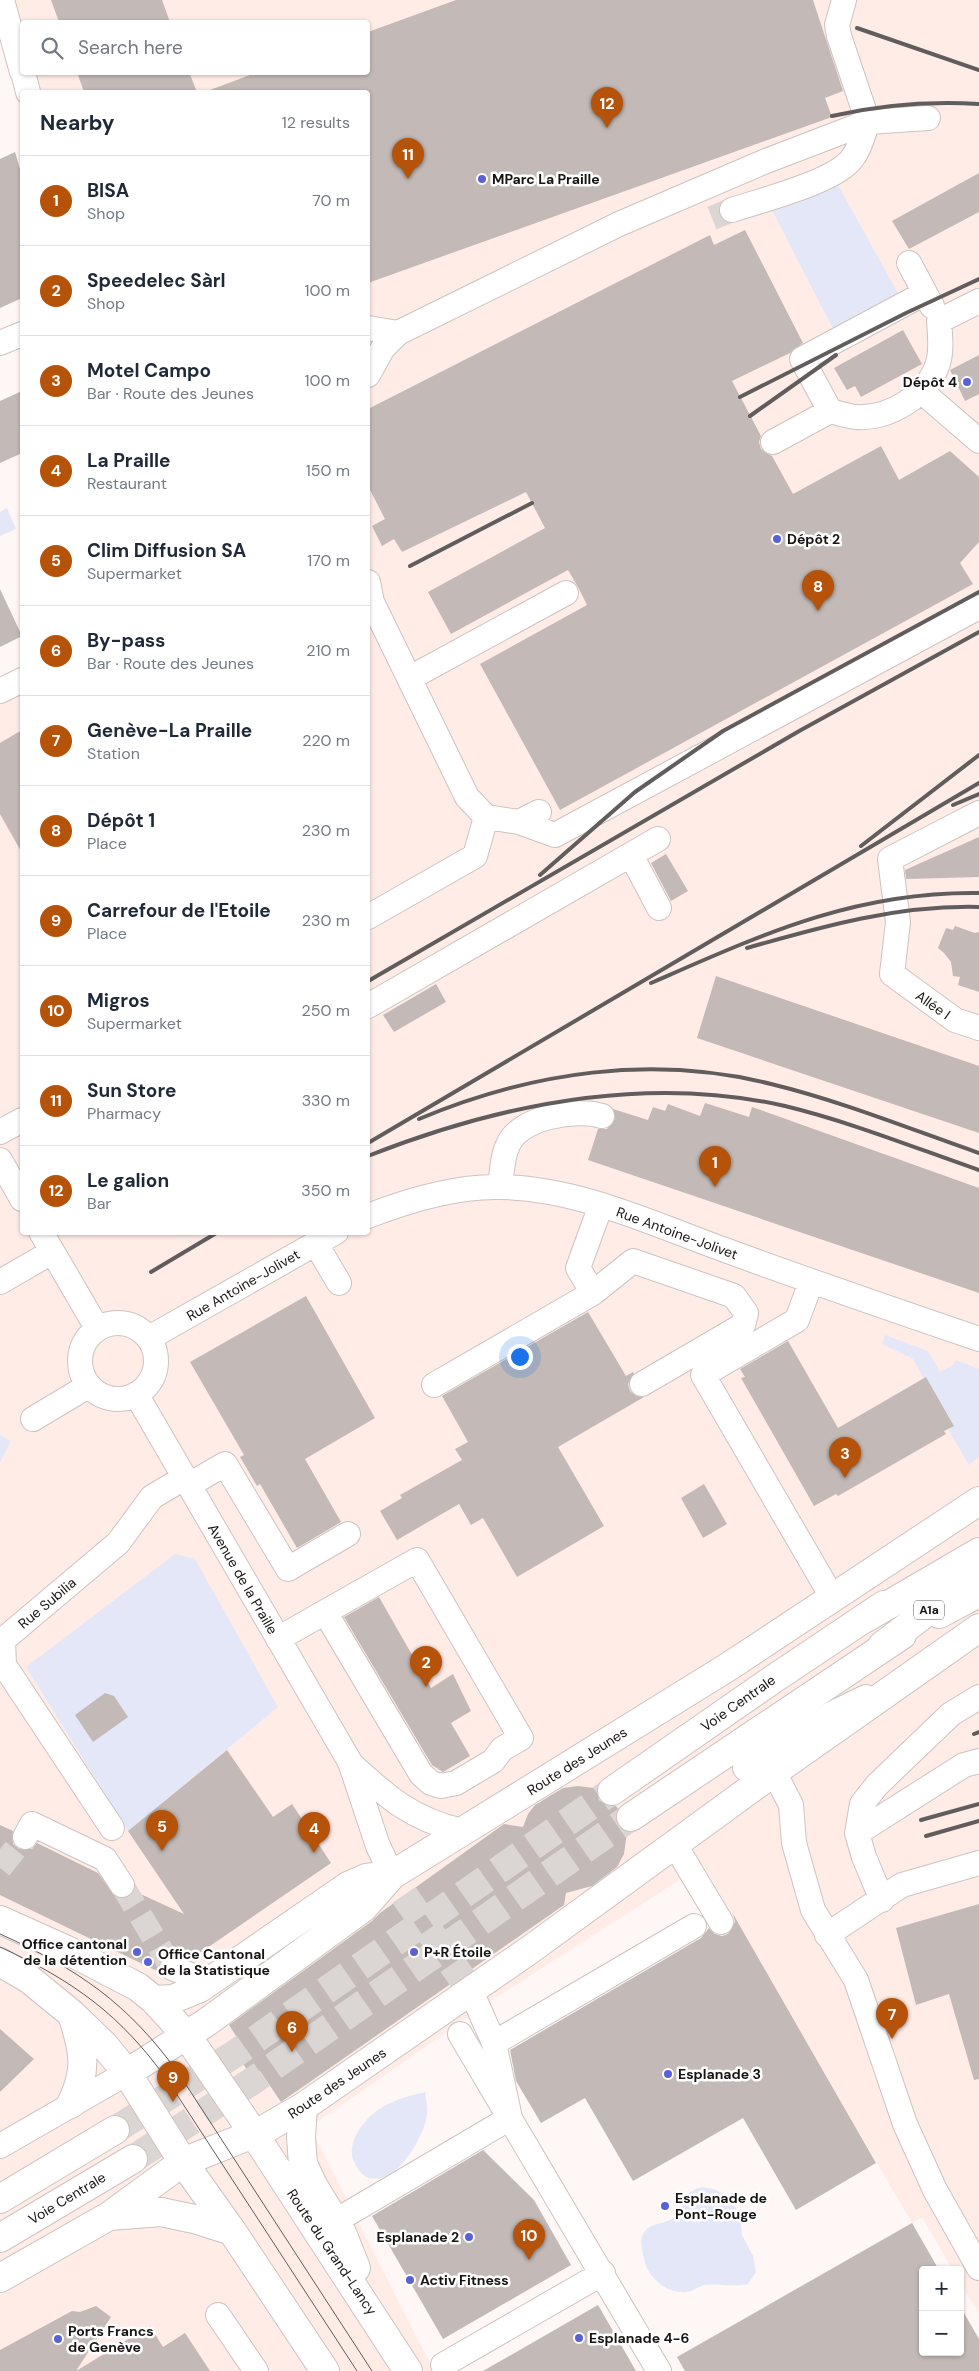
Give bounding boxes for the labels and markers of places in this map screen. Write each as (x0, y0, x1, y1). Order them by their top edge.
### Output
pin: 12 (591, 87, 623, 128)
pin: 11 (392, 138, 424, 179)
place label: MParc La Praille (492, 170, 600, 188)
marker: MParc La Praille (476, 173, 488, 185)
place label: Dépôt 4 (903, 373, 957, 391)
marker: Dépôt 4 (961, 376, 973, 388)
place label: Dépôt 2 (787, 530, 840, 548)
marker: Dépôt 2 (771, 533, 783, 545)
pin: 8 (802, 570, 834, 611)
pin: 1 (699, 1146, 731, 1187)
pin: 3 (829, 1437, 861, 1478)
pin: 2 (410, 1646, 442, 1687)
pin: 5 (146, 1810, 178, 1851)
pin: 4 (298, 1812, 330, 1853)
place label: Office cantonal de la détention (22, 1935, 127, 1969)
place label: P+R Étoile (424, 1943, 491, 1961)
place label: Office Cantonal de la Statistique (158, 1945, 270, 1979)
marker: Office cantonal de la détention (131, 1946, 143, 1958)
marker: P+R Étoile (408, 1946, 420, 1958)
marker: Office Cantonal de la Statistique (142, 1956, 154, 1968)
pin: 7 (876, 1998, 908, 2039)
pin: 6 (276, 2011, 308, 2052)
pin: 9 (157, 2061, 189, 2102)
place label: Esplanade 3 (678, 2065, 761, 2083)
marker: Esplanade 3 (662, 2068, 674, 2080)
place label: Esplanade de Pont-Rouge (675, 2189, 767, 2223)
marker: Esplanade de Pont-Rouge (659, 2200, 671, 2212)
pin: 10 (513, 2219, 545, 2260)
place label: Esplanade 2 (376, 2228, 459, 2246)
marker: Esplanade 2 (463, 2231, 475, 2243)
place label: Activ Fitness (420, 2271, 509, 2289)
marker: Activ Fitness (404, 2274, 416, 2286)
place label: Ports Francs de Genève (68, 2322, 154, 2356)
place label: Esplanade 4-6 (589, 2329, 690, 2347)
marker: Esplanade 4-6 (573, 2332, 585, 2344)
marker: Ports Francs de Genève (52, 2333, 64, 2345)

